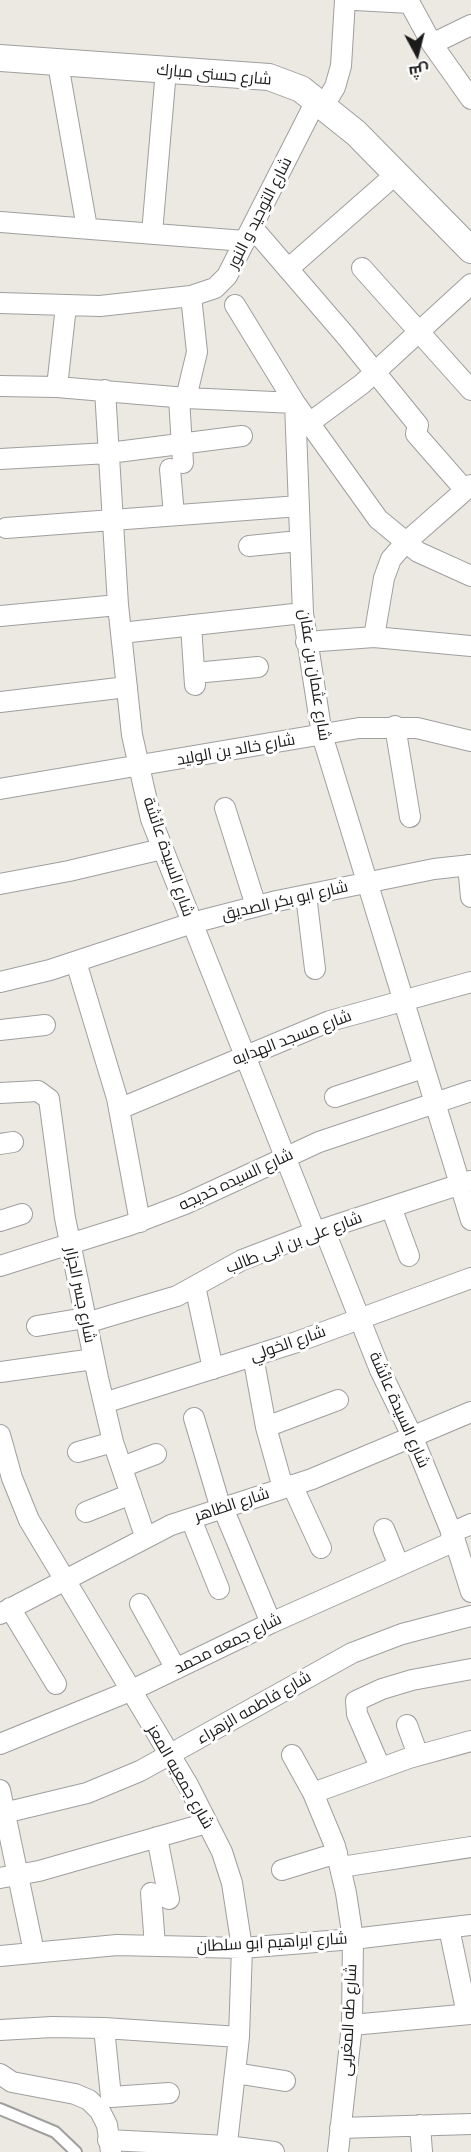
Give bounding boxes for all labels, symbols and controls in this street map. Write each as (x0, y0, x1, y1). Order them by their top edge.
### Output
north arrow (387, 24, 447, 84)
street label: شارع حسنى مبارك (156, 60, 272, 90)
text: ش (408, 61, 431, 83)
street label: شارع التوحيد و النور (224, 154, 296, 272)
street label: شارع عثمان بن عفان (294, 608, 334, 742)
street label: شارع خالد بن الوليد (175, 730, 297, 770)
street label: شارع السيدة عائشة (139, 795, 197, 919)
street label: شارع ابو بكر الصديق (220, 877, 350, 925)
street label: شارع مسجد الهدايه (230, 1006, 354, 1070)
street label: شارع السيده خديجه (176, 1145, 296, 1215)
street label: شارع على بن ابى طالب (223, 1208, 365, 1278)
street label: شارع جسر الجزار (60, 1245, 100, 1345)
street label: شارع الخولي (248, 1322, 328, 1366)
street label: شارع السيدة عائشة (365, 1349, 433, 1471)
street label: شارع الظاهر (192, 1484, 272, 1526)
street label: شارع جمعه محمد (171, 1610, 285, 1678)
street label: شارع فاطمه الزهراء (193, 1667, 315, 1749)
street label: شارع جمعيه المعز (142, 1722, 218, 1832)
street label: شارع ابراهيم ابو سلطان (196, 1929, 348, 1957)
street label: شارع طه المغربى (336, 1963, 362, 2077)

